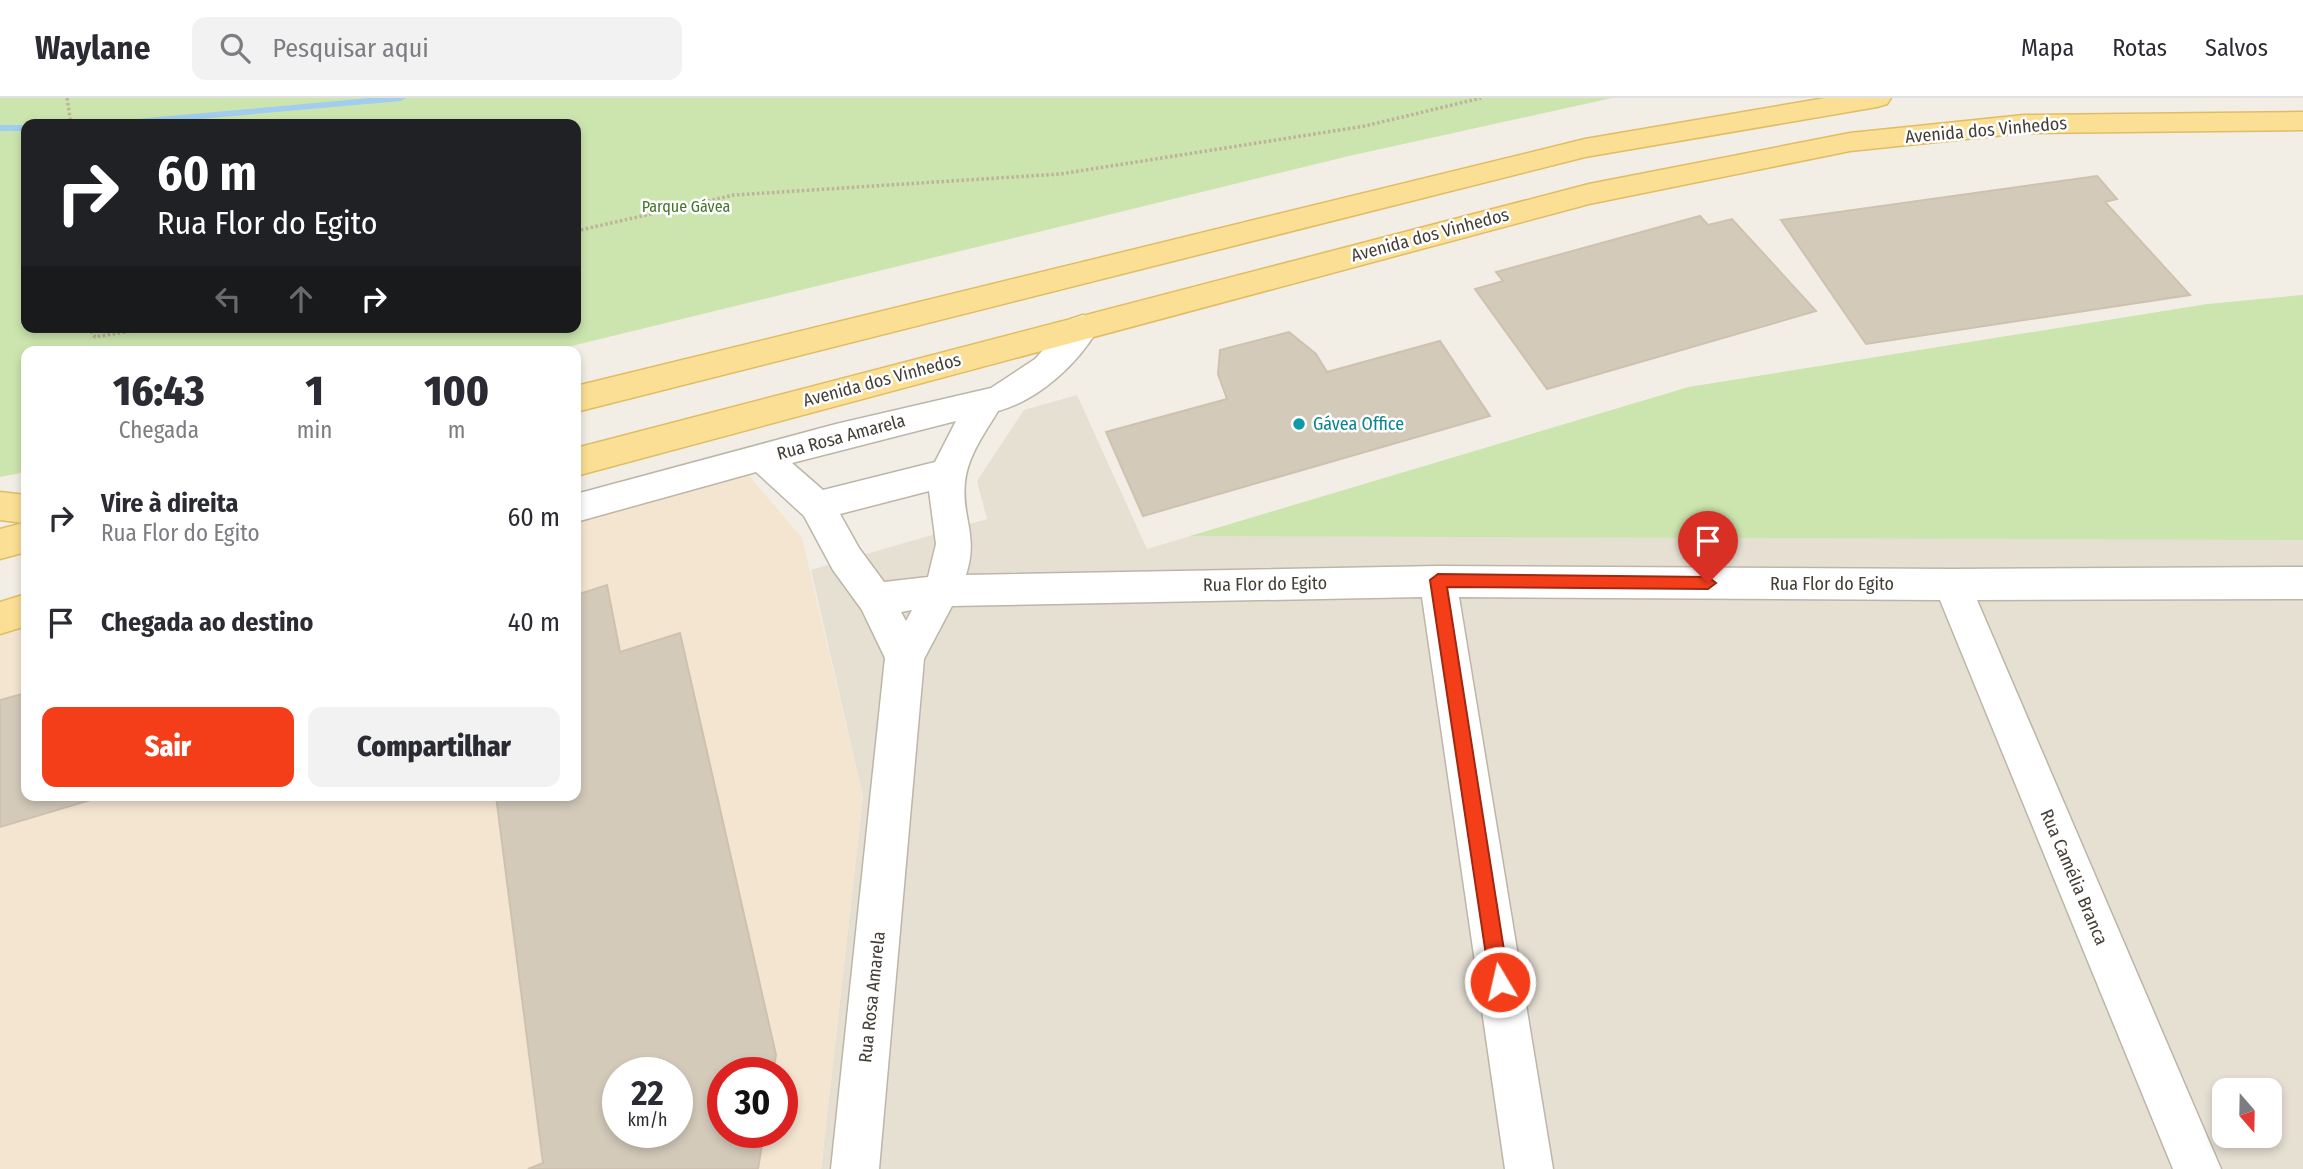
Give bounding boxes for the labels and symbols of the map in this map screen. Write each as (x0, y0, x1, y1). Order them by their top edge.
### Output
street label: Avenida dos Vinhedos (1904, 112, 2068, 148)
park label: Parque Gávea (642, 197, 730, 216)
street label: Avenida dos Vinhedos (1349, 203, 1512, 267)
street label: Avenida dos Vinhedos (801, 348, 964, 412)
street label: Rua Rosa Amarela (774, 409, 908, 465)
place label: Gávea Office (1313, 413, 1404, 435)
marker: Gávea Office (1291, 416, 1307, 432)
pin (1678, 511, 1738, 583)
street label: Rua Flor do Egito (1203, 572, 1327, 596)
street label: Rua Flor do Egito (1770, 573, 1894, 595)
street label: Rua Camélia Branca (2035, 806, 2113, 948)
street label: Rua Rosa Amarela (854, 930, 890, 1064)
position arrow (1463, 945, 1537, 1019)
speed limit sign: 30 (707, 1057, 798, 1148)
north arrow (2212, 1078, 2282, 1148)

